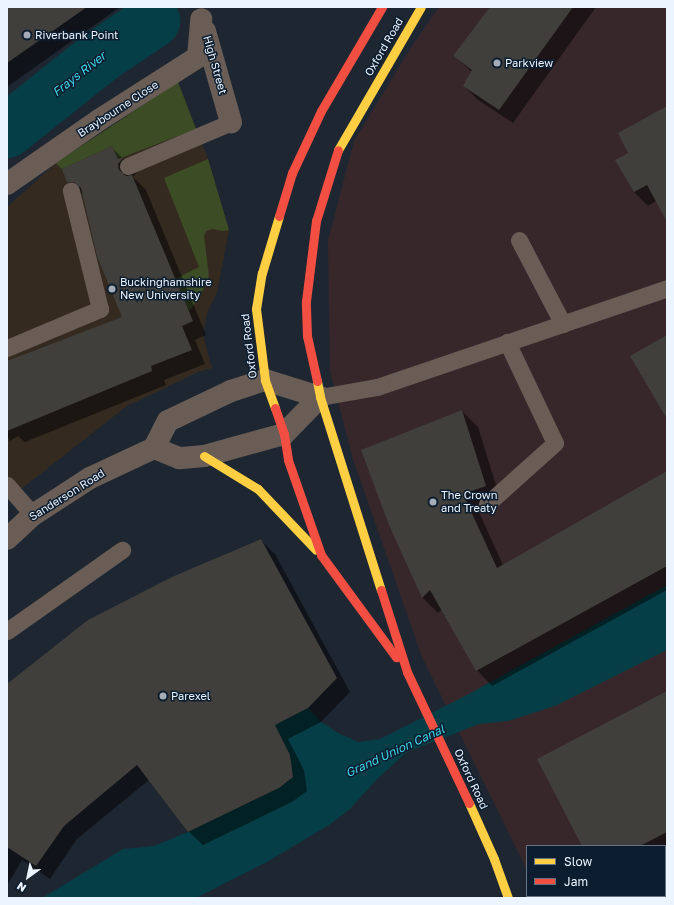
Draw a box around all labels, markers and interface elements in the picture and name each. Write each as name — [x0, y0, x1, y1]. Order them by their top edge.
street label: Oxford Road — [362, 15, 406, 79]
place label: Riverbank Point — [35, 28, 118, 42]
marker: Riverbank Point — [22, 30, 32, 40]
street label: High Street — [200, 34, 230, 96]
water label: Frays River — [49, 49, 109, 99]
place label: Parkview — [505, 56, 553, 70]
marker: Parkview — [492, 58, 502, 68]
street label: Braybourne Close — [75, 78, 161, 140]
place label: Buckinghamshire New University — [120, 276, 212, 302]
marker: Buckinghamshire New University — [107, 284, 117, 294]
street label: Oxford Road — [238, 313, 260, 379]
street label: Sanderson Road — [27, 467, 107, 523]
place label: The Crown and Treaty — [441, 489, 498, 515]
marker: The Crown and Treaty — [428, 497, 438, 507]
place label: Parexel — [171, 689, 210, 703]
marker: Parexel — [158, 691, 168, 701]
water label: Grand Union Canal — [343, 722, 447, 780]
street label: Oxford Road — [451, 747, 491, 811]
legend — [526, 845, 666, 897]
text: Slow — [564, 854, 592, 869]
north arrow — [8, 857, 48, 897]
text: Jam — [564, 874, 588, 889]
text: N — [14, 880, 28, 895]

